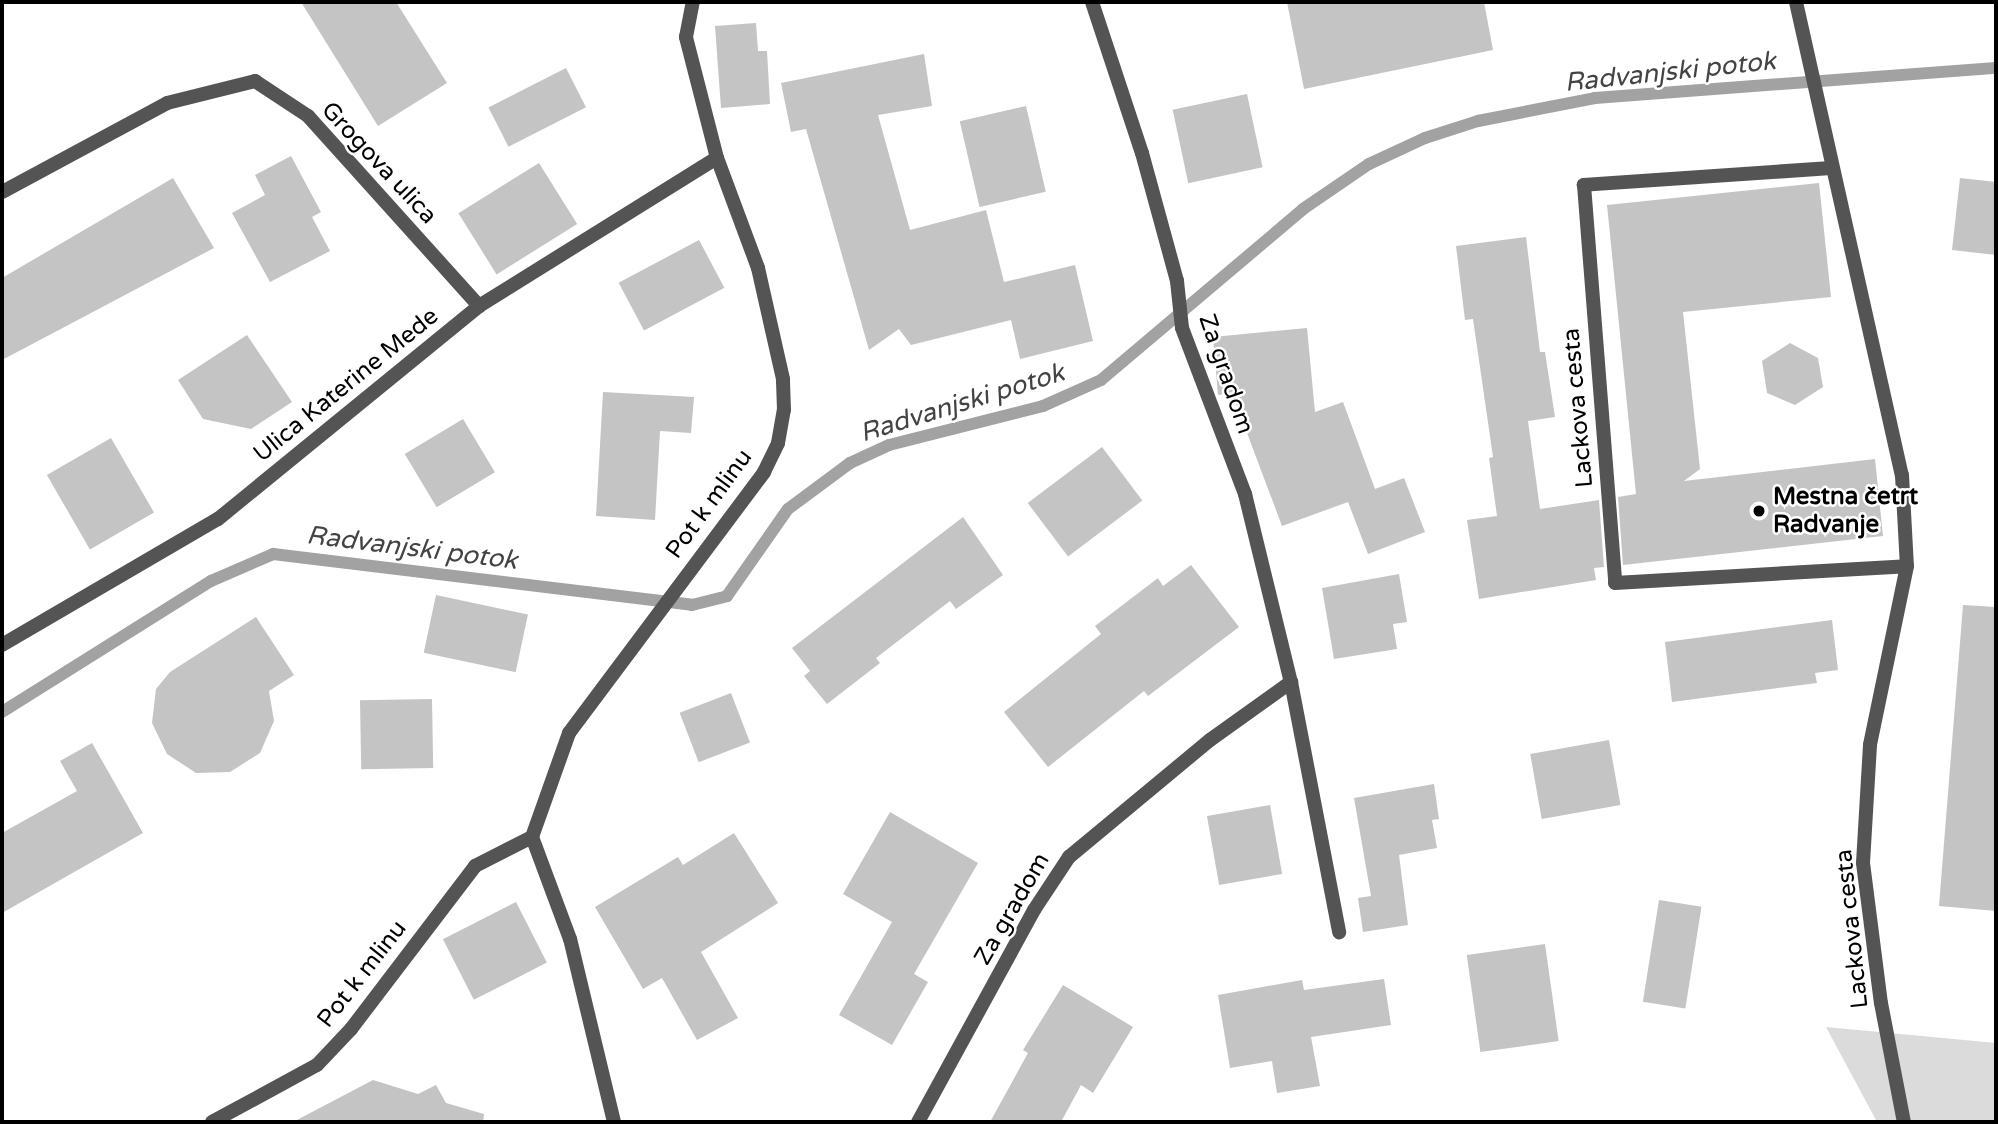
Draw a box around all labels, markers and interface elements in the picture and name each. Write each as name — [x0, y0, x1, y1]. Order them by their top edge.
water label: Radvanjski potok — [1563, 45, 1777, 99]
street label: Grogova ulica — [315, 96, 443, 230]
street label: Ulica Katerine Mede — [248, 302, 444, 468]
street label: Za gradom — [1192, 310, 1260, 438]
street label: Lackova cesta — [1557, 327, 1599, 489]
water label: Radvanjski potok — [856, 357, 1068, 449]
street label: Pot k mlinu — [660, 444, 758, 564]
place label: Mestna četrt Radvanje — [1773, 483, 1918, 539]
marker: Mestna četrt Radvanje — [1751, 503, 1767, 519]
water label: Radvanjski potok — [305, 520, 519, 576]
street label: Za gradom — [968, 848, 1056, 970]
street label: Lackova cesta — [1829, 848, 1875, 1010]
street label: Pot k mlinu — [311, 915, 413, 1033]

